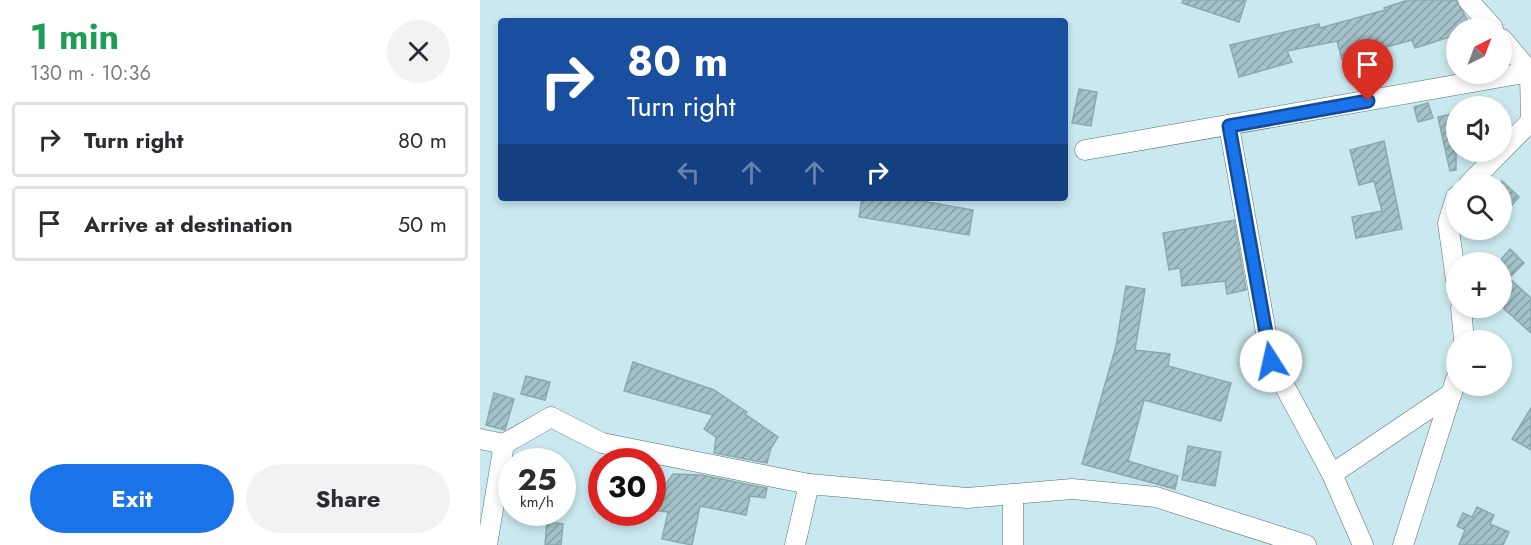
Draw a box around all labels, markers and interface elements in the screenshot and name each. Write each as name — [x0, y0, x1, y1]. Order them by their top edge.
text: 1 min — [30, 10, 119, 62]
north arrow — [1446, 18, 1512, 84]
map controls — [1446, 18, 1512, 396]
button: close — [387, 20, 450, 83]
text: 80 m — [627, 31, 728, 92]
pin — [1342, 39, 1393, 101]
icon: right — [528, 42, 606, 120]
icon: arrive — [1351, 48, 1384, 81]
text: 130 m · 10:36 — [30, 59, 151, 88]
text: Turn right — [627, 87, 735, 126]
button: sound — [1446, 96, 1512, 162]
icon: right — [33, 123, 66, 156]
text: Turn right — [84, 124, 184, 156]
text: 80 m — [398, 124, 447, 156]
icon: left — [672, 156, 705, 189]
icon: ahead — [735, 156, 768, 189]
icon: ahead — [798, 156, 831, 189]
icon: right — [861, 156, 894, 189]
button: search — [1446, 174, 1512, 240]
icon: arrive — [33, 207, 66, 240]
text: Arrive at destination — [84, 208, 293, 240]
text: 50 m — [398, 208, 447, 240]
button: + — [1446, 252, 1512, 318]
position arrow — [1239, 329, 1303, 393]
button: − — [1446, 330, 1512, 396]
speed limit sign: 30 — [588, 448, 666, 526]
text: 25 — [517, 458, 557, 501]
button: Exit — [30, 464, 234, 533]
button: Share — [246, 464, 450, 533]
text: km/h — [520, 491, 554, 513]

